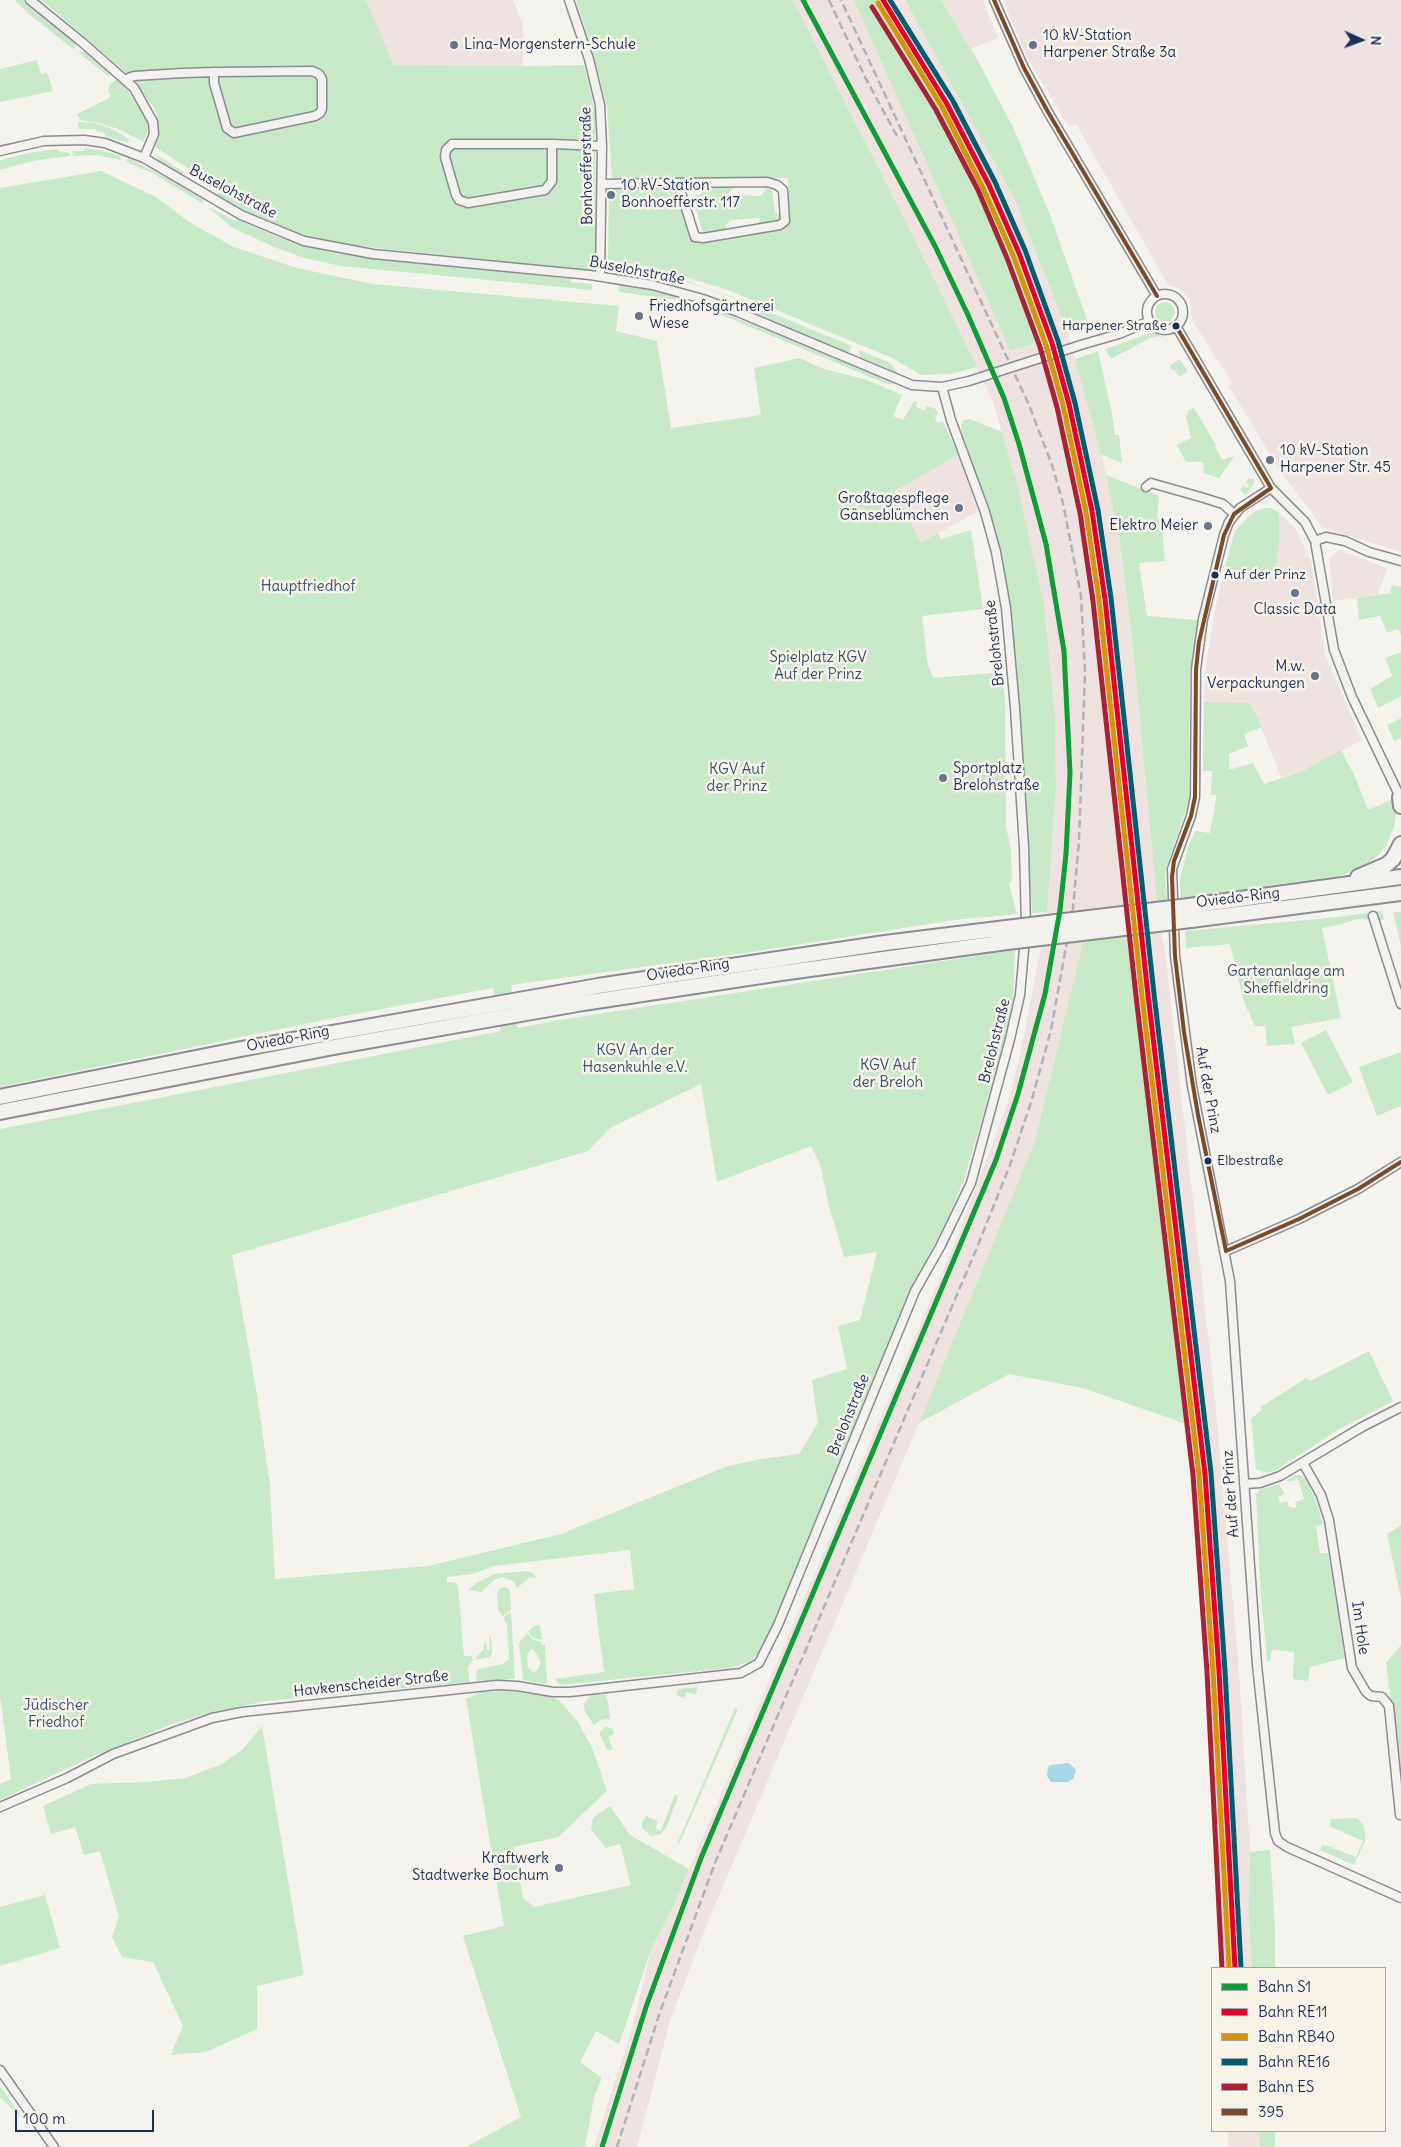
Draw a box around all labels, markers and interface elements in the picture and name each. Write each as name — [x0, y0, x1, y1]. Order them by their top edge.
north arrow — [1336, 15, 1386, 65]
place label: 10 kV-Station Harpener Straße 3a — [1043, 27, 1176, 62]
text: N — [1367, 35, 1385, 46]
place label: Lina-Morgenstern-Schule — [464, 36, 636, 54]
marker: Lina-Morgenstern-Schule — [448, 39, 460, 51]
marker: 10 kV-Station Harpener Straße 3a — [1027, 39, 1039, 51]
street label: Bonhoefferstraße — [577, 107, 597, 225]
street label: Buselohstraße — [186, 161, 280, 223]
place label: 10 kV-Station Bonhoefferstr. 117 — [621, 177, 740, 212]
marker: 10 kV-Station Bonhoefferstr. 117 — [605, 189, 617, 201]
street label: Buselohstraße — [588, 253, 686, 289]
place label: Friedhofsgärtnerei Wiese — [649, 298, 774, 333]
marker: Friedhofsgärtnerei Wiese — [633, 310, 645, 322]
place label: Harpener Straße — [1062, 318, 1167, 334]
marker: Harpener Straße — [1171, 321, 1181, 331]
place label: 10 kV-Station Harpener Str. 45 — [1280, 442, 1391, 477]
marker: 10 kV-Station Harpener Str. 45 — [1264, 454, 1276, 466]
place label: Großtagespflege Gänseblümchen — [838, 490, 949, 525]
marker: Großtagespflege Gänseblümchen — [953, 502, 965, 514]
place label: Elektro Meier — [1109, 517, 1198, 535]
marker: Elektro Meier — [1202, 520, 1214, 532]
place label: Auf der Prinz — [1224, 567, 1306, 583]
marker: Auf der Prinz — [1210, 570, 1220, 580]
park label: Hauptfriedhof — [261, 578, 355, 596]
marker: Classic Data — [1289, 587, 1301, 599]
street label: Brelohstraße — [982, 599, 1008, 687]
place label: Classic Data — [1254, 601, 1336, 619]
park label: Spielplatz KGV Auf der Prinz — [769, 649, 867, 684]
place label: M.w. Verpackungen — [1207, 658, 1305, 693]
marker: M.w. Verpackungen — [1309, 670, 1321, 682]
place label: Sportplatz Brelohstraße — [953, 760, 1040, 795]
park label: KGV Auf der Prinz — [707, 761, 767, 796]
marker: Sportplatz Brelohstraße — [937, 772, 949, 784]
street label: Oviedo-Ring — [1195, 884, 1281, 912]
street label: Oviedo-Ring — [645, 955, 731, 985]
park label: Gartenanlage am Sheffieldring — [1227, 963, 1345, 998]
street label: Brelohstraße — [976, 997, 1014, 1085]
street label: Oviedo-Ring — [245, 1022, 331, 1056]
park label: KGV An der Hasenkuhle e.V. — [582, 1042, 688, 1077]
street label: Auf der Prinz — [1192, 1045, 1224, 1135]
park label: KGV Auf der Breloh — [853, 1057, 923, 1092]
place label: Elbestraße — [1217, 1153, 1283, 1169]
marker: Elbestraße — [1203, 1156, 1213, 1166]
street label: Brelohstraße — [824, 1371, 874, 1459]
street label: Auf der Prinz — [1219, 1450, 1243, 1538]
street label: Im Hole — [1347, 1600, 1373, 1656]
street label: Havkenscheider Straße — [293, 1667, 449, 1701]
park label: Jüdischer Friedhof — [23, 1697, 89, 1732]
place label: Kraftwerk Stadtwerke Bochum — [412, 1850, 549, 1885]
marker: Kraftwerk Stadtwerke Bochum — [553, 1862, 565, 1874]
legend — [1211, 1967, 1386, 2132]
text: Bahn S1 — [1258, 1977, 1311, 1996]
text: Bahn RE11 — [1258, 2002, 1328, 2021]
text: Bahn RB40 — [1258, 2027, 1335, 2046]
text: Bahn RE16 — [1258, 2052, 1330, 2071]
text: Bahn ES — [1258, 2077, 1314, 2096]
scale bar — [18, 2100, 156, 2132]
text: 395 — [1258, 2102, 1284, 2121]
text: 100 m — [23, 2109, 65, 2128]

